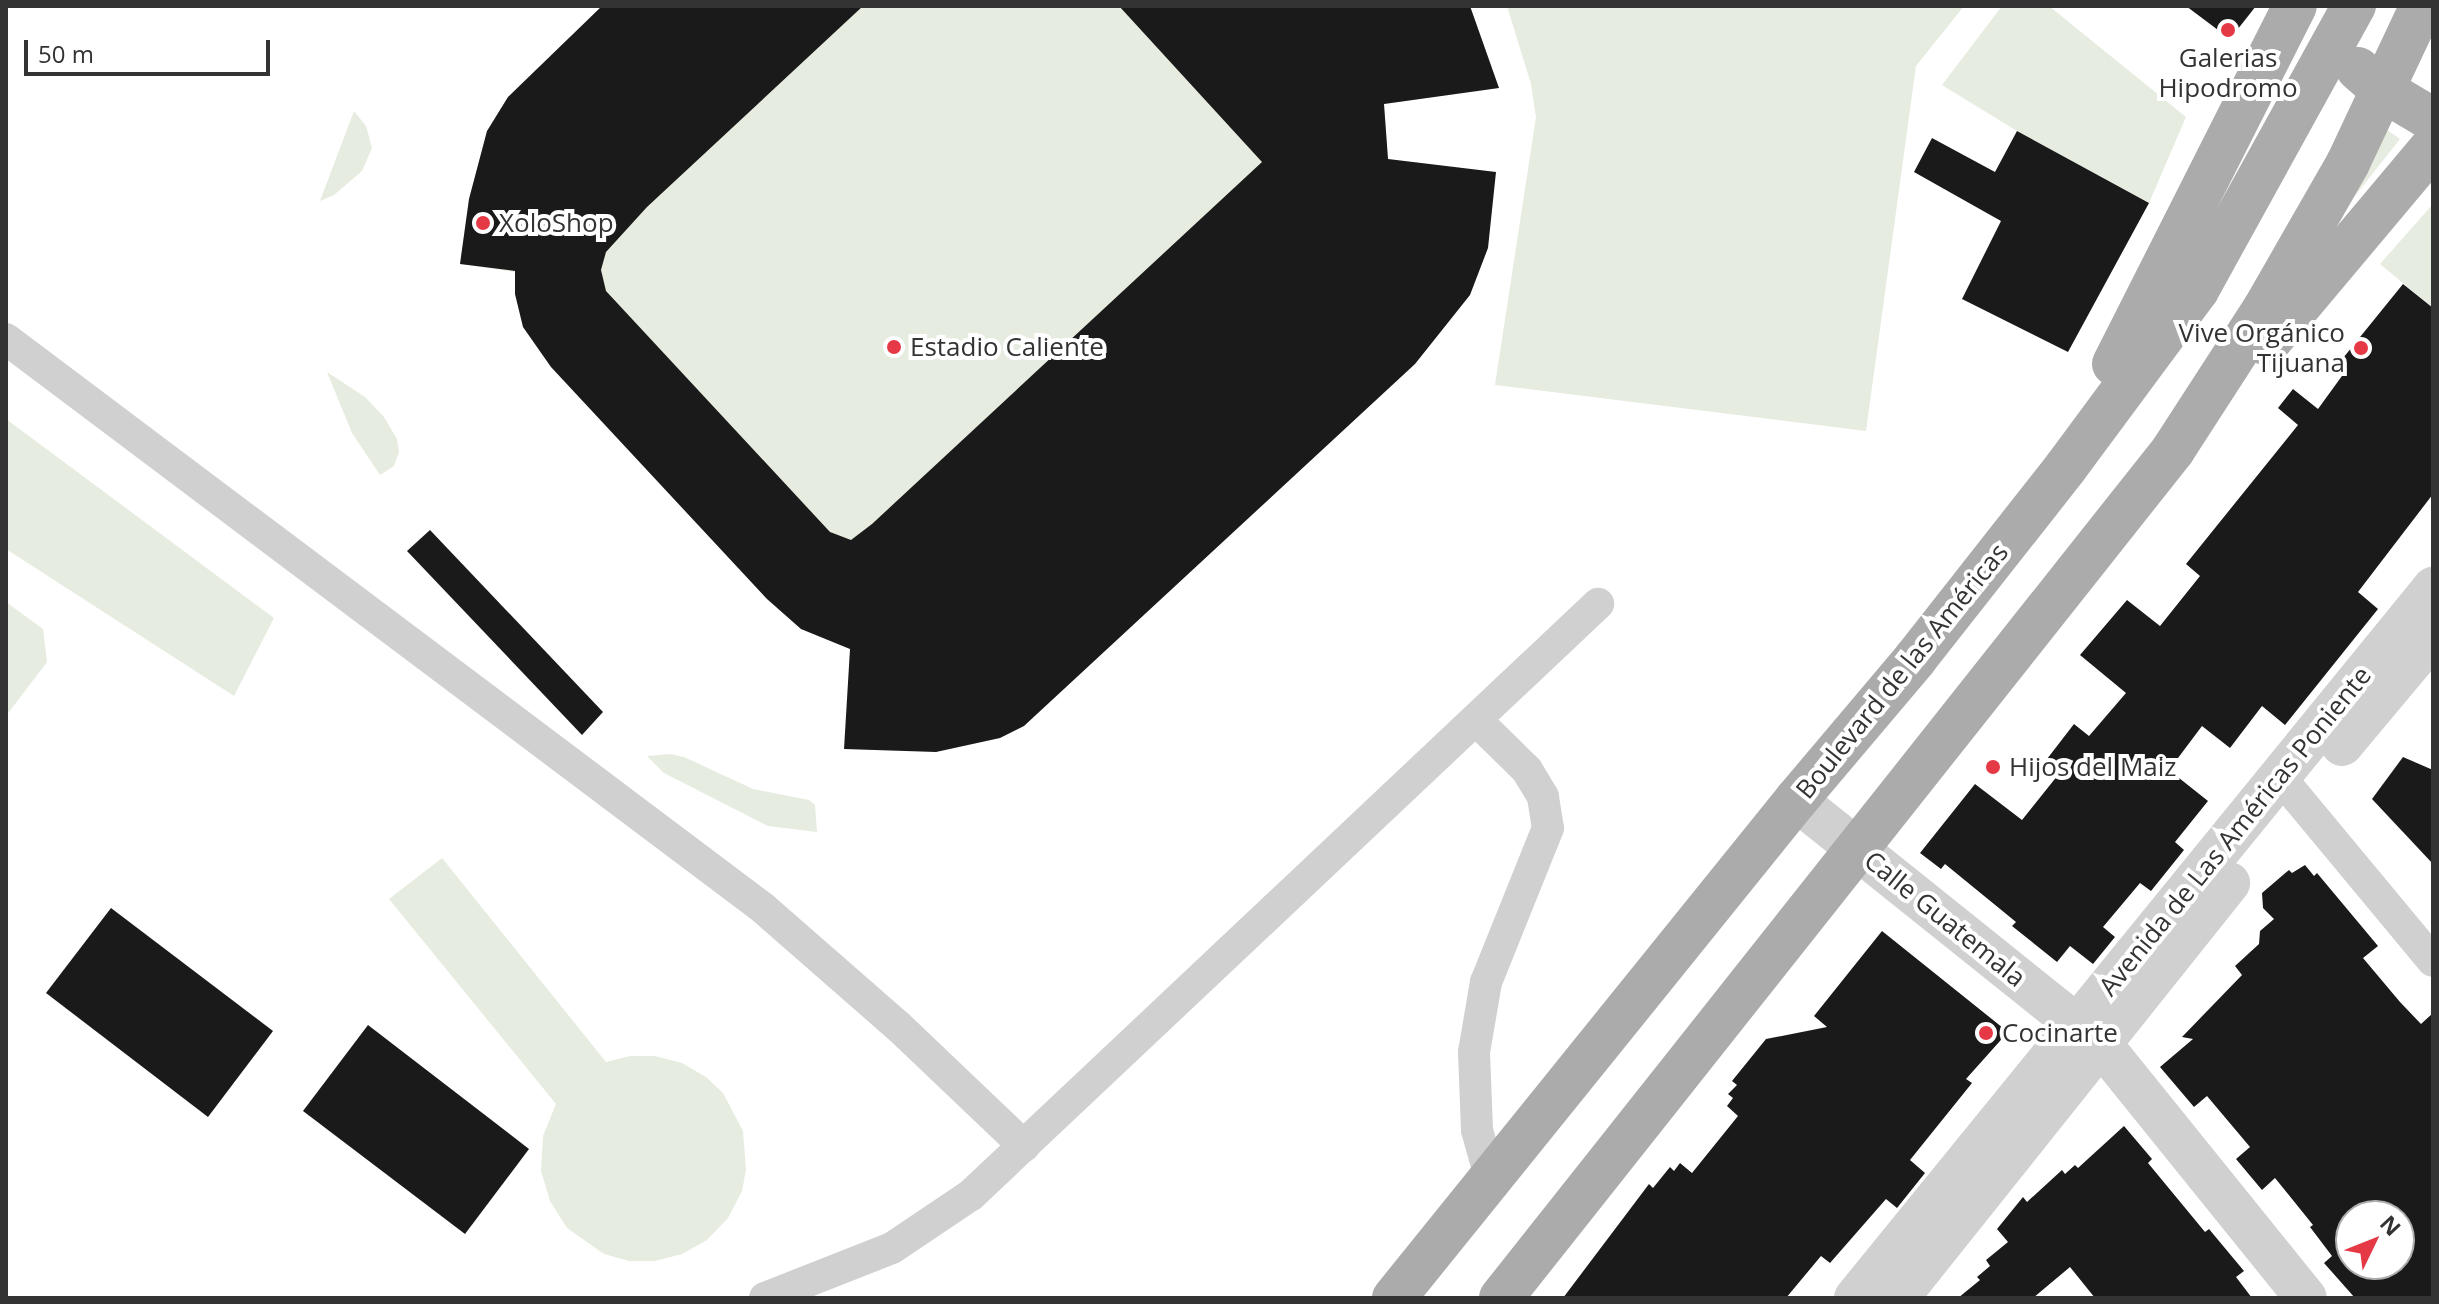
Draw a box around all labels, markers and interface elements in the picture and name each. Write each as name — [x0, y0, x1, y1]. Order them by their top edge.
marker: Galerias Hipodromo — [2219, 21, 2237, 39]
scale bar — [28, 24, 274, 74]
text: 50 m — [38, 37, 94, 70]
place label: Galerias Hipodromo — [2158, 42, 2298, 104]
place label: XoloShop — [499, 207, 614, 239]
marker: XoloShop — [474, 214, 492, 232]
place label: Vive Orgánico Tijuana — [2179, 317, 2345, 378]
place label: Estadio Caliente — [910, 331, 1104, 363]
marker: Estadio Caliente — [885, 338, 903, 356]
marker: Vive Orgánico Tijuana — [2352, 339, 2370, 357]
street label: Boulevard de las Américas — [1789, 537, 2015, 805]
street label: Avenida de Las Américas Poniente — [2092, 660, 2378, 1002]
place label: Hijos del Maiz — [2009, 751, 2176, 783]
marker: Hijos del Maiz — [1984, 758, 2002, 776]
street label: Calle Guatemala — [1858, 845, 2032, 993]
place label: Cocinarte — [2002, 1017, 2118, 1049]
marker: Cocinarte — [1977, 1024, 1995, 1042]
north arrow — [2335, 1200, 2415, 1280]
text: N — [2374, 1208, 2408, 1242]

